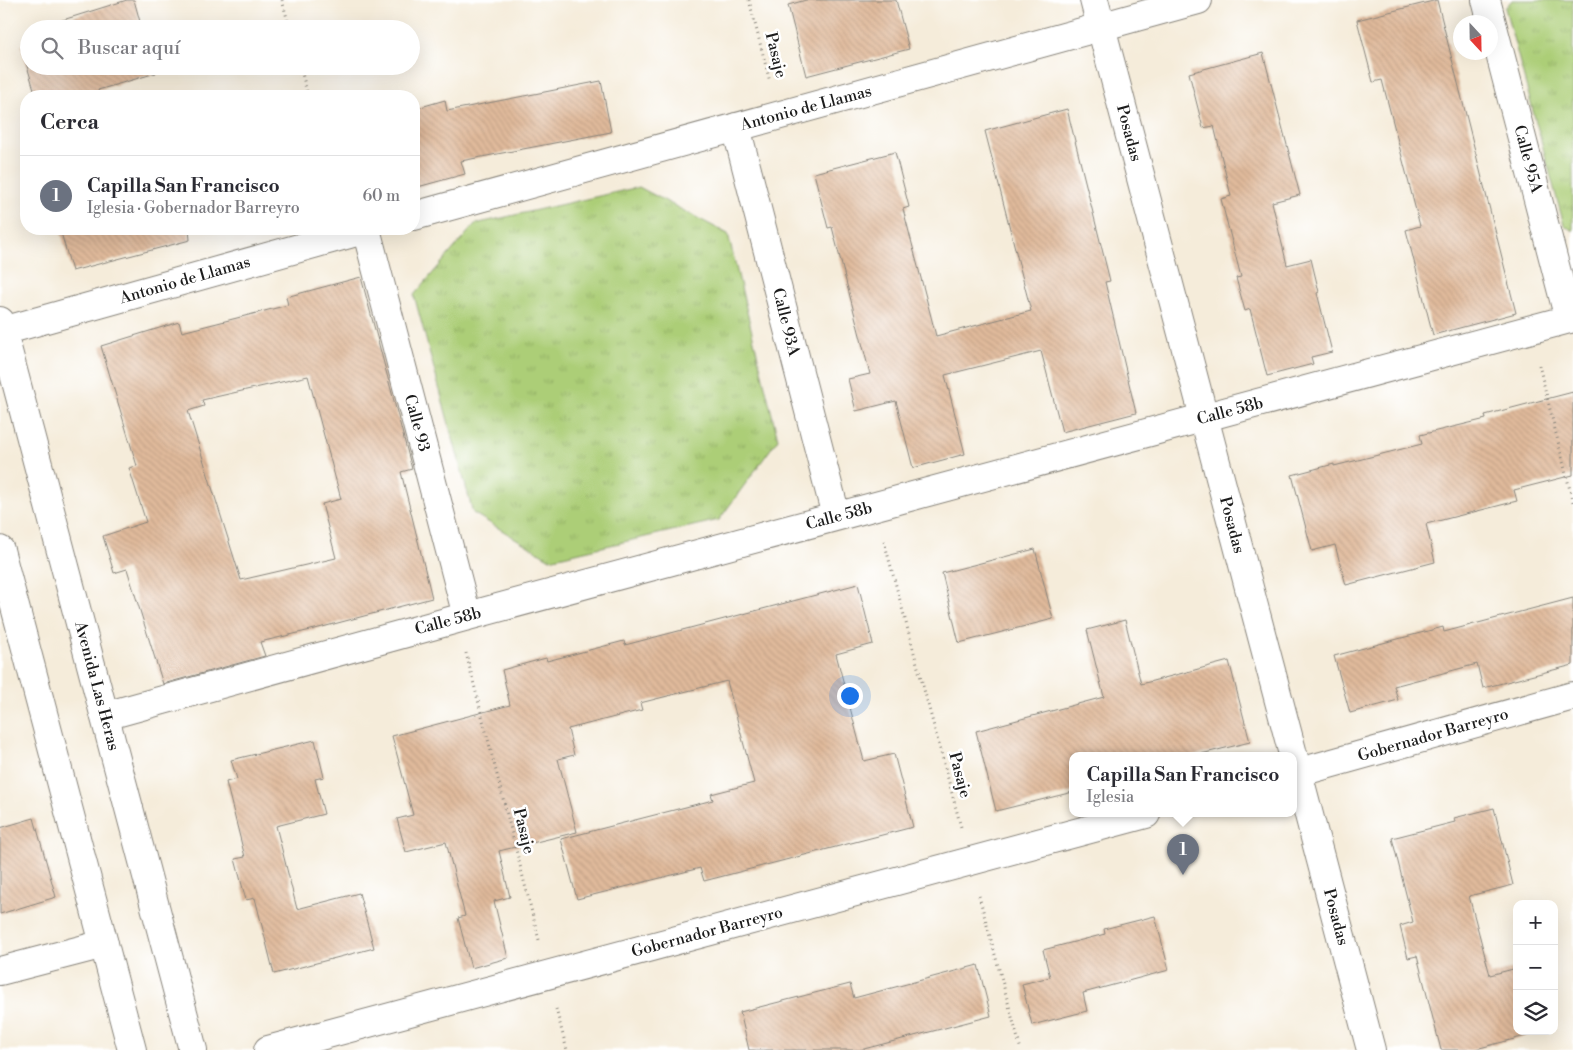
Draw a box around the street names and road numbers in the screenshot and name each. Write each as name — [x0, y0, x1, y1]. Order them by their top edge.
street label: Pasaje — [761, 30, 791, 80]
street label: Antonio de Llamas — [737, 81, 874, 135]
street label: Posadas — [1112, 102, 1146, 164]
street label: Calle 95A — [1509, 123, 1547, 196]
street label: Antonio de Llamas — [116, 252, 253, 309]
street label: Calle 93A — [768, 286, 804, 359]
street label: Calle 93 — [400, 392, 434, 454]
street label: Calle 58b — [1195, 393, 1265, 429]
street label: Posadas — [1215, 494, 1249, 556]
street label: Calle 58b — [804, 498, 874, 534]
street label: Calle 58b — [413, 603, 483, 639]
street label: Avenida Las Heras — [70, 618, 124, 753]
street label: Gobernador Barreyro — [1355, 704, 1511, 766]
street label: Pasaje — [944, 750, 976, 800]
street label: Pasaje — [509, 806, 539, 856]
street label: Posadas — [1319, 886, 1353, 948]
street label: Gobernador Barreyro — [629, 902, 785, 962]

